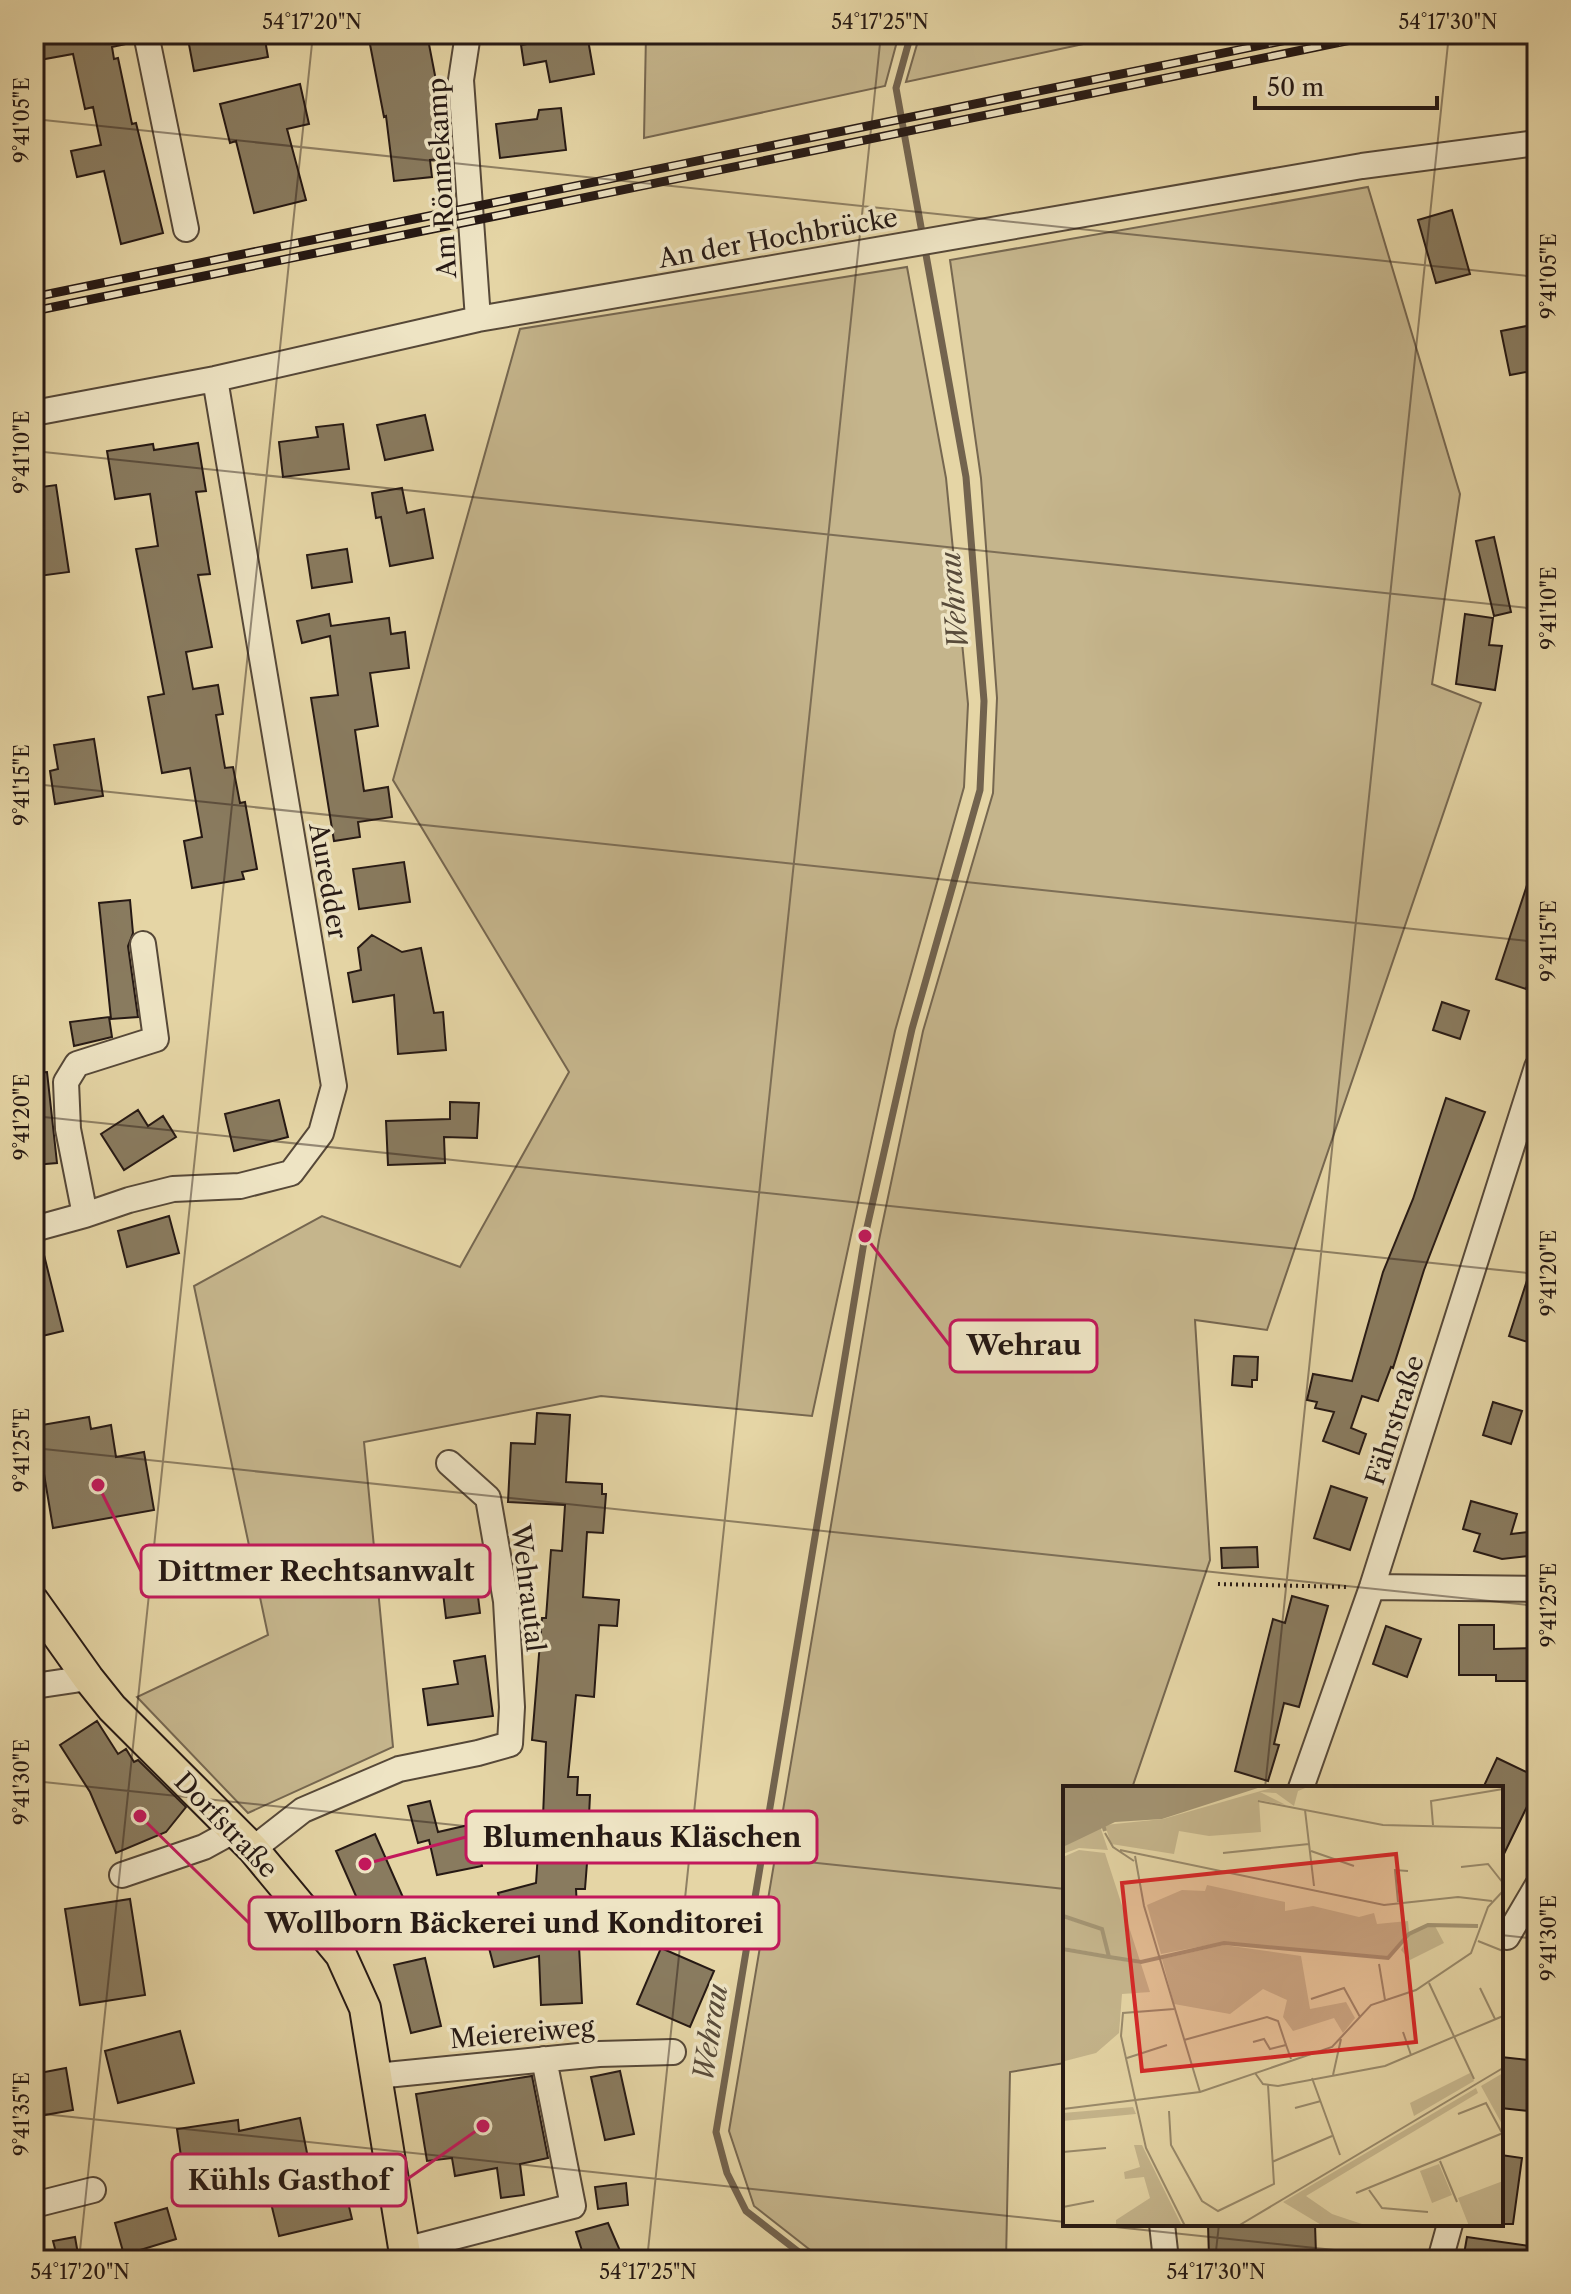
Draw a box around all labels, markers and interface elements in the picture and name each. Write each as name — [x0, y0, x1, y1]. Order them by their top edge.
text: 54°17'20"N — [262, 10, 362, 34]
text: 54°17'25"N — [831, 10, 929, 34]
text: 54°17'30"N — [1398, 10, 1498, 34]
scale bar — [1255, 60, 1437, 110]
text: 50 m — [1267, 73, 1324, 102]
text: 9°41'05"E — [10, 77, 34, 163]
street label: Am Rönnekamp — [421, 77, 463, 280]
street label: An der Hochbrücke — [655, 201, 900, 275]
text: 9°41'05"E — [1537, 233, 1561, 319]
text: 9°41'10"E — [10, 410, 34, 494]
water label: Wehrau — [933, 550, 975, 651]
text: 9°41'10"E — [1537, 566, 1561, 650]
text: 9°41'15"E — [10, 744, 34, 826]
street label: Auredder — [302, 820, 354, 942]
text: 9°41'15"E — [1537, 900, 1561, 982]
text: 9°41'20"E — [10, 1074, 34, 1160]
text: 9°41'20"E — [1537, 1230, 1561, 1316]
callout: Wehrau — [950, 1320, 1097, 1372]
text: Wehrau — [965, 1328, 1082, 1362]
street label: Fährstraße — [1359, 1351, 1431, 1489]
text: 9°41'25"E — [10, 1408, 34, 1492]
street label: Wehrautal — [504, 1521, 552, 1654]
callout: Dittmer Rechtsanwalt — [141, 1545, 490, 1597]
text: Dittmer Rechtsanwalt — [158, 1554, 475, 1588]
text: 9°41'25"E — [1537, 1563, 1561, 1647]
text: 9°41'30"E — [10, 1739, 34, 1825]
street label: Dorfstraße — [168, 1765, 284, 1885]
inset map — [1063, 1786, 1503, 2226]
callout: Blumenhaus Kläschen — [466, 1811, 817, 1863]
text: Blumenhaus Kläschen — [483, 1820, 801, 1854]
text: 9°41'30"E — [1537, 1895, 1561, 1981]
callout: Wollborn Bäckerei und Konditorei — [249, 1897, 779, 1949]
text: Wollborn Bäckerei und Konditorei — [264, 1906, 763, 1940]
water label: Wehrau — [686, 1981, 735, 2084]
street label: Meiereiweg — [449, 2011, 596, 2055]
text: 9°41'35"E — [10, 2072, 34, 2156]
callout: Kühls Gasthof — [172, 2154, 406, 2206]
text: Kühls Gasthof — [188, 2163, 394, 2197]
text: 54°17'20"N — [30, 2260, 130, 2284]
text: 54°17'25"N — [599, 2260, 697, 2284]
text: 54°17'30"N — [1166, 2260, 1266, 2284]

